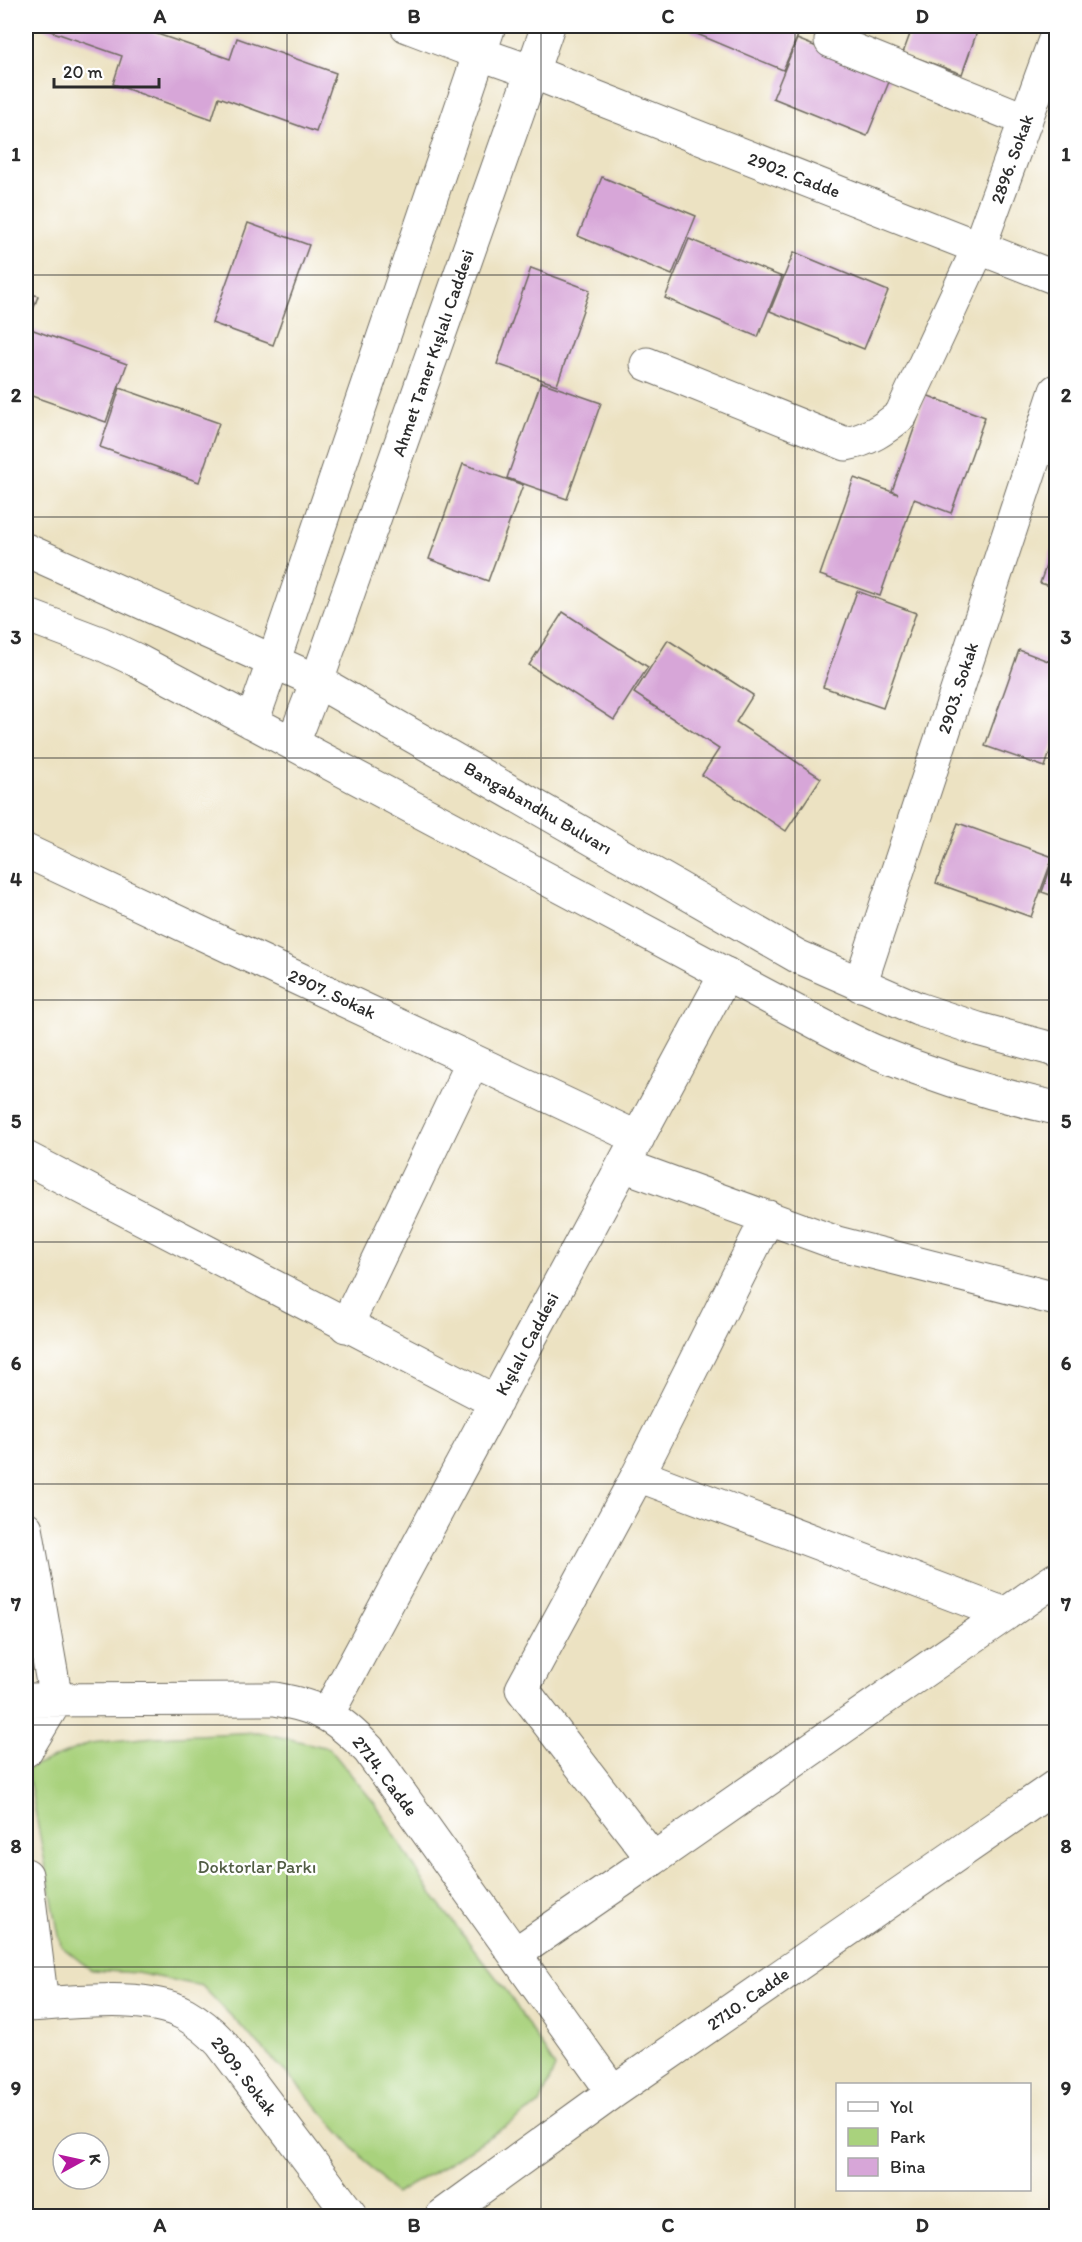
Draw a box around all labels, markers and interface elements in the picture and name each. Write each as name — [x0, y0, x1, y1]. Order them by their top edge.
text: A — [153, 4, 167, 28]
text: B — [408, 4, 421, 28]
text: C — [662, 4, 675, 28]
text: D — [915, 4, 929, 28]
scale bar — [54, 51, 159, 89]
text: 20 m — [63, 61, 103, 83]
street label: 2896. Sokak — [986, 111, 1038, 207]
text: 1 — [11, 142, 21, 166]
text: 1 — [1061, 142, 1071, 166]
street label: 2902. Cadde — [745, 147, 843, 203]
street label: Ahmet Taner Kışlalı Caddesi — [387, 247, 479, 459]
text: 2 — [11, 383, 22, 407]
text: 2 — [1061, 383, 1072, 407]
text: 3 — [11, 625, 22, 649]
text: 3 — [1061, 625, 1072, 649]
street label: 2903. Sokak — [933, 639, 983, 737]
street label: Bangabandhu Bulvarı — [460, 757, 616, 859]
text: 4 — [10, 867, 22, 891]
text: 4 — [1060, 867, 1072, 891]
street label: 2907. Sokak — [285, 964, 379, 1024]
text: 5 — [11, 1109, 22, 1133]
text: 5 — [1061, 1109, 1072, 1133]
street label: Kışlalı Caddesi — [491, 1289, 563, 1399]
text: 6 — [11, 1351, 22, 1375]
text: 6 — [1061, 1351, 1072, 1375]
text: 7 — [10, 1592, 21, 1616]
text: 7 — [1060, 1592, 1071, 1616]
street label: 2714. Cadde — [348, 1731, 422, 1821]
text: 8 — [11, 1834, 22, 1858]
text: 8 — [1061, 1834, 1072, 1858]
park label: Doktorlar Parkı — [198, 1856, 316, 1878]
street label: 2710. Cadde — [703, 1963, 793, 2035]
street label: 2909. Sokak — [206, 2032, 282, 2120]
text: 9 — [11, 2076, 21, 2100]
text: 9 — [1061, 2076, 1071, 2100]
legend — [836, 2083, 1031, 2191]
text: Yol — [890, 2096, 913, 2118]
text: Park — [890, 2126, 925, 2148]
north arrow — [51, 2131, 111, 2191]
text: K — [85, 2153, 106, 2166]
text: Bina — [890, 2156, 925, 2178]
text: A — [153, 2213, 167, 2237]
text: B — [408, 2213, 421, 2237]
text: C — [662, 2213, 675, 2237]
text: D — [915, 2213, 929, 2237]

